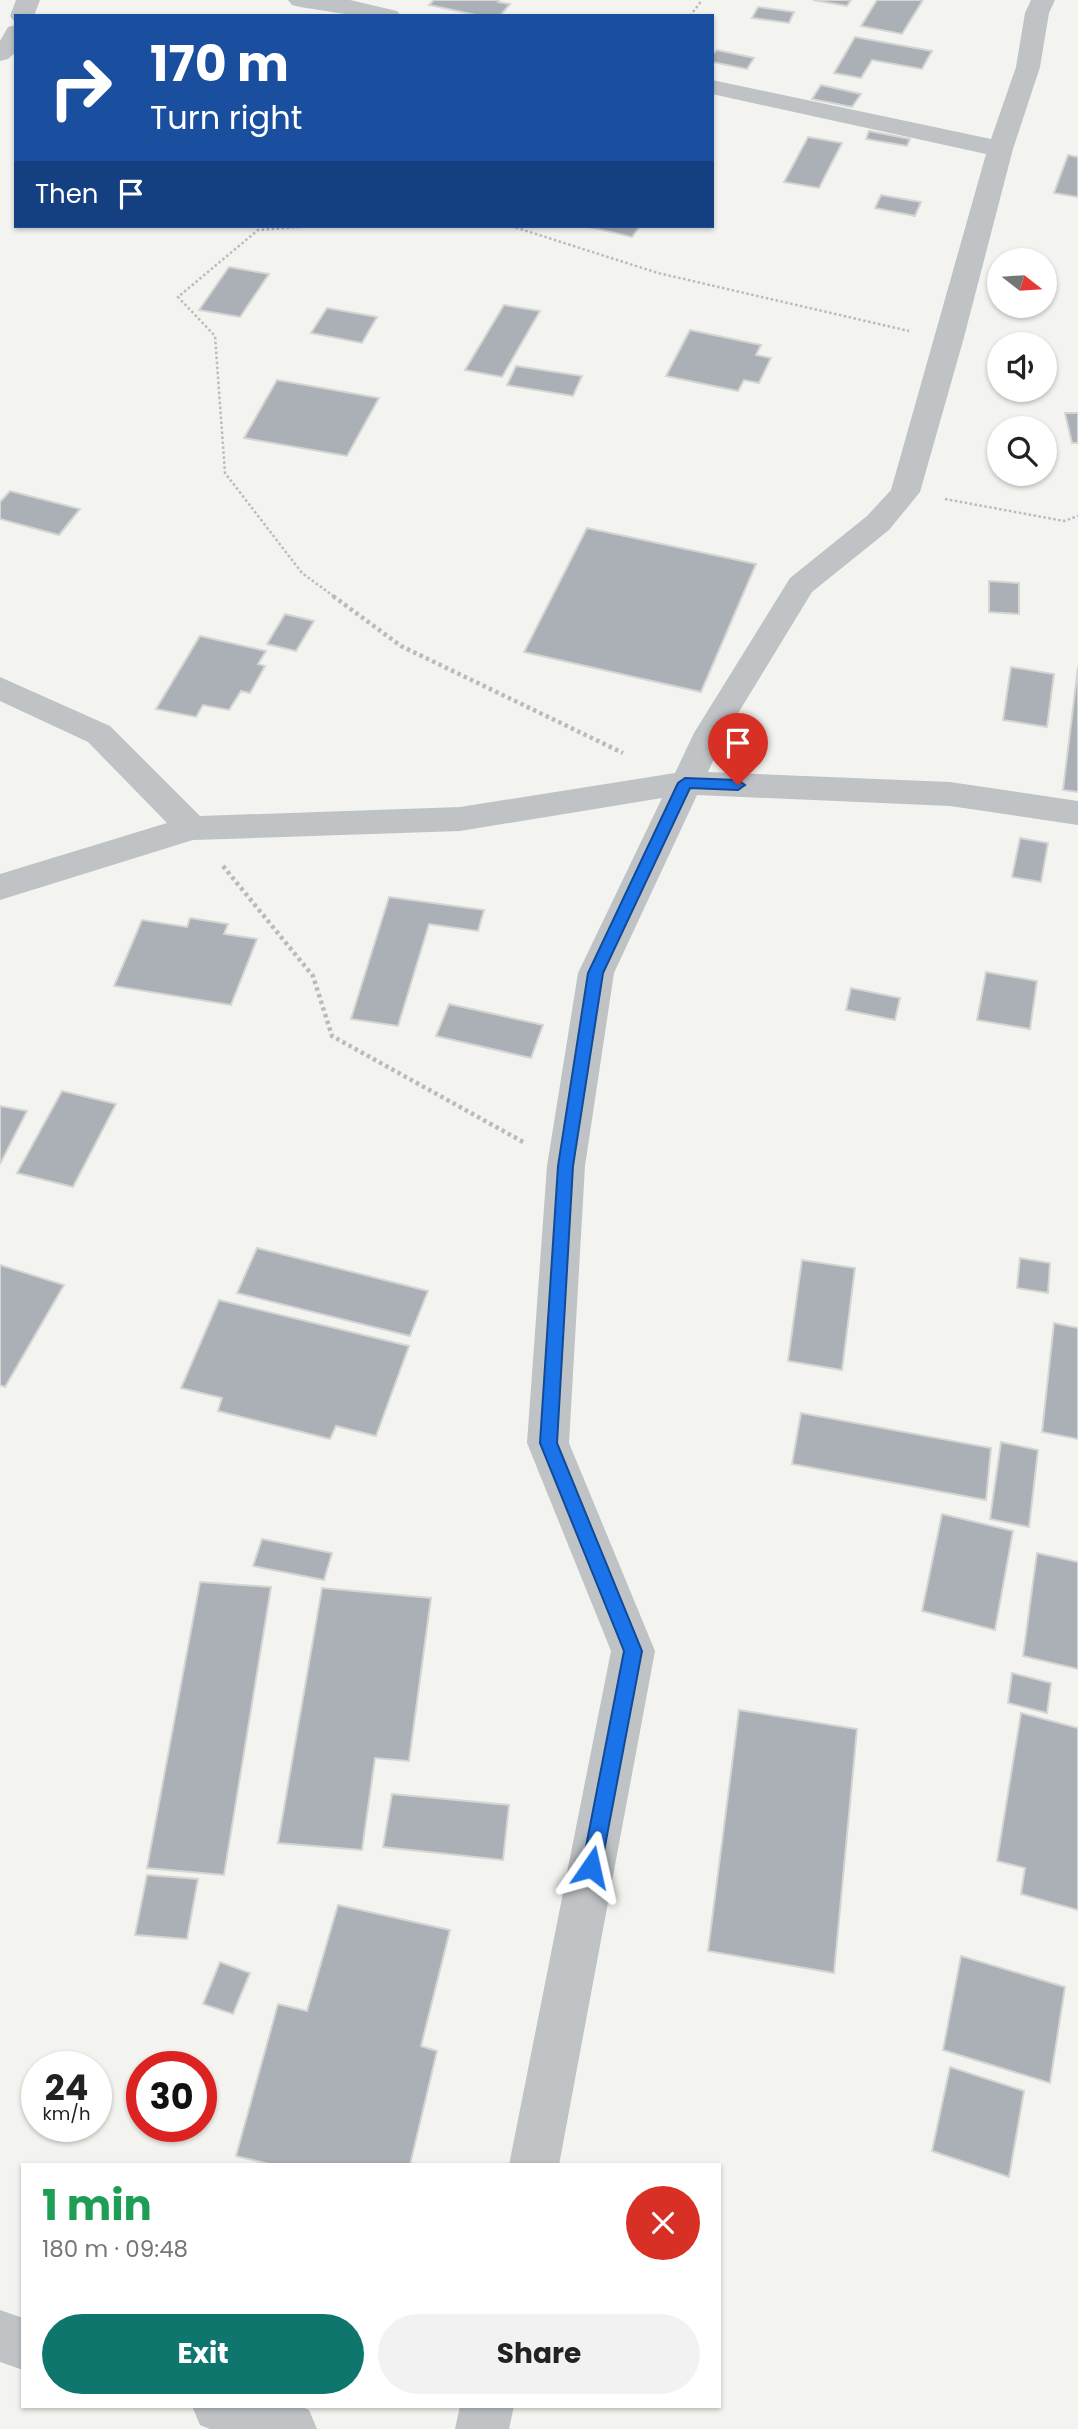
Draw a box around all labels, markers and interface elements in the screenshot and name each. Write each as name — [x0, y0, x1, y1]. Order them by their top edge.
text: 170 m — [150, 30, 289, 98]
icon: right — [35, 42, 126, 133]
text: Turn right — [150, 95, 302, 140]
icon: arrive — [112, 175, 150, 213]
text: Then — [35, 176, 98, 212]
north arrow — [987, 248, 1057, 318]
map controls — [987, 248, 1057, 486]
button: sound — [987, 332, 1057, 402]
button: search — [987, 416, 1057, 486]
pin — [708, 713, 768, 785]
icon: arrive — [719, 724, 757, 762]
position arrow — [554, 1830, 628, 1904]
speed limit sign: 30 — [126, 2051, 217, 2142]
text: 24 — [45, 2063, 88, 2112]
text: km/h — [43, 2101, 90, 2126]
text: 1 min — [42, 2176, 152, 2235]
button: close — [626, 2186, 700, 2260]
text: 180 m · 09:48 — [42, 2233, 188, 2265]
button: Exit — [42, 2314, 364, 2394]
button: Share — [378, 2314, 700, 2394]

